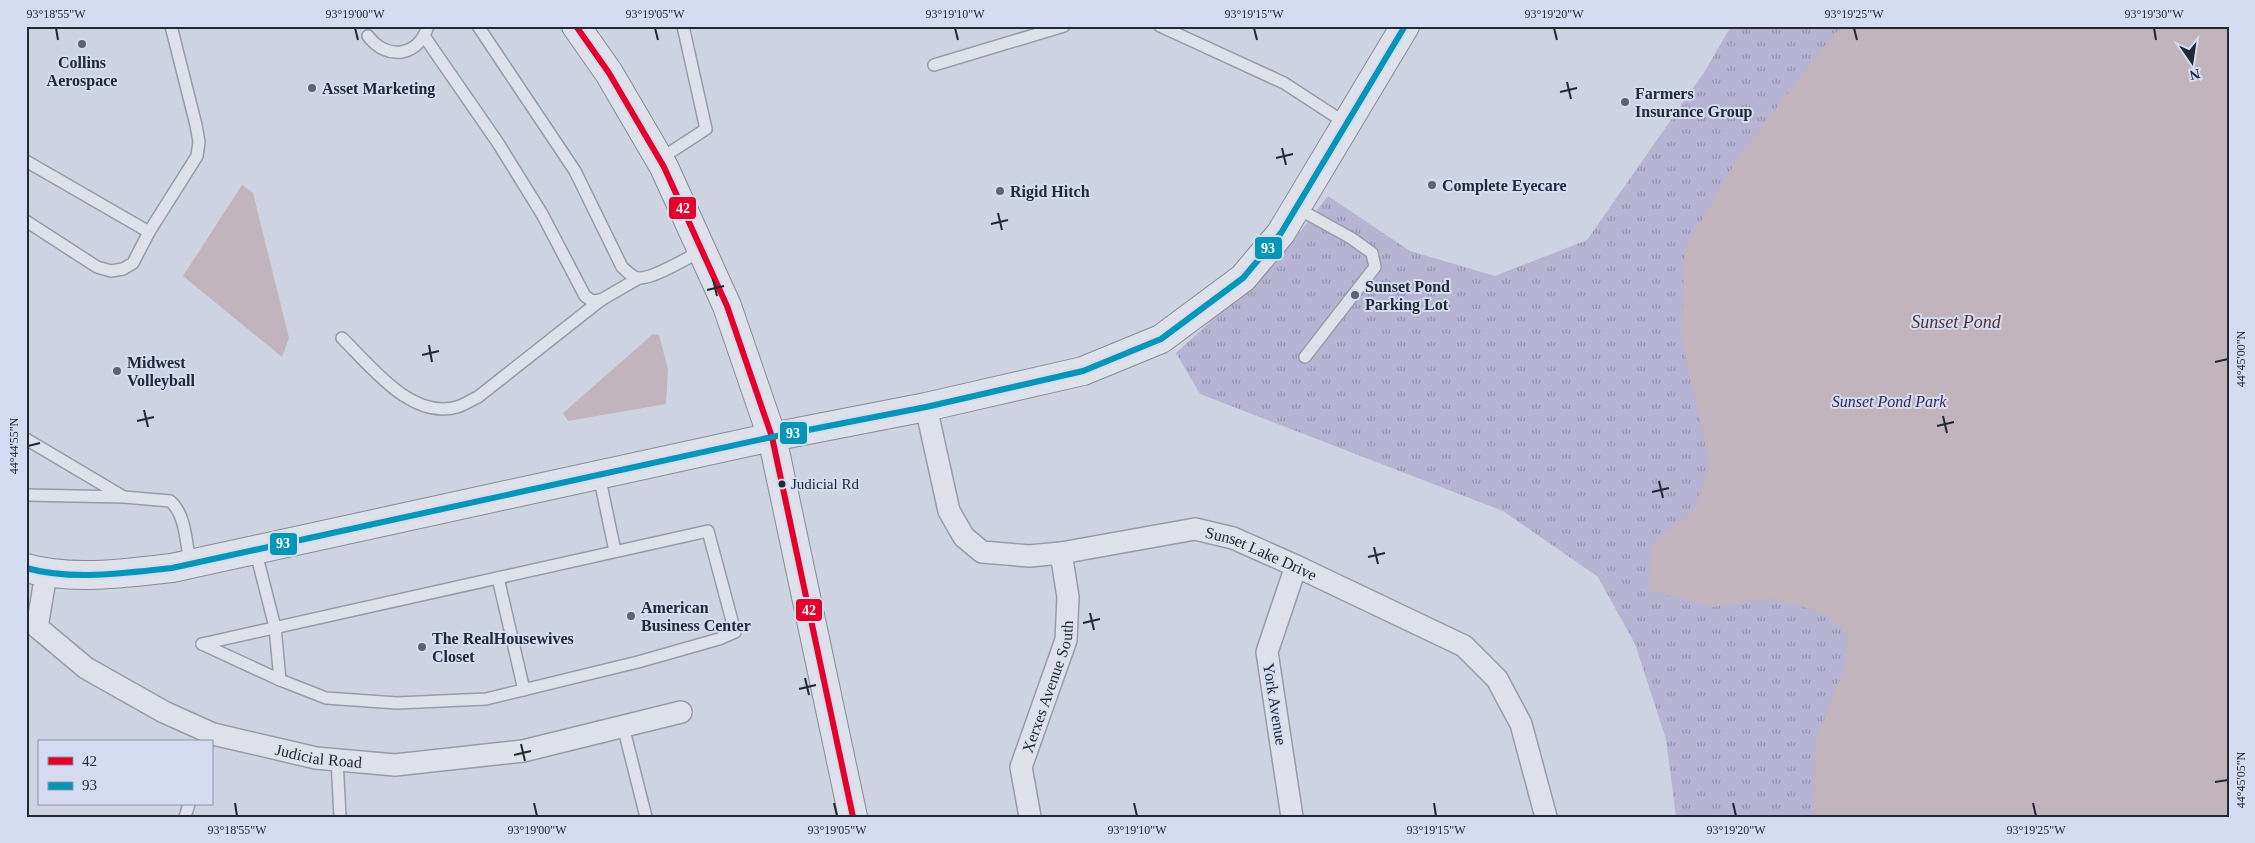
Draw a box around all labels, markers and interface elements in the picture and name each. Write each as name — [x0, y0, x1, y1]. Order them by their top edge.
text: 93°18'55"W — [26, 7, 86, 21]
text: 93°19'00"W — [325, 7, 385, 21]
text: 93°19'05"W — [625, 7, 685, 21]
text: 93°19'10"W — [925, 7, 985, 21]
text: 93°19'15"W — [1224, 7, 1284, 21]
text: 93°19'20"W — [1524, 7, 1584, 21]
text: 93°19'25"W — [1824, 7, 1884, 21]
text: 93°19'30"W — [2124, 7, 2184, 21]
marker: Collins Aerospace — [76, 38, 88, 50]
north arrow — [2168, 38, 2218, 88]
place label: Collins Aerospace — [47, 54, 117, 90]
text: N — [2188, 66, 2201, 83]
place label: Asset Marketing — [322, 80, 435, 98]
marker: Asset Marketing — [306, 82, 318, 94]
place label: Farmers Insurance Group — [1635, 85, 1753, 121]
marker: Farmers Insurance Group — [1619, 96, 1631, 108]
place label: Complete Eyecare — [1442, 177, 1567, 195]
marker: Complete Eyecare — [1426, 179, 1438, 191]
place label: Rigid Hitch — [1010, 183, 1090, 201]
marker: Rigid Hitch — [994, 185, 1006, 197]
line badge: 42 — [668, 196, 697, 220]
text: 42 — [676, 201, 690, 216]
line badge: 93 — [1254, 236, 1283, 260]
text: 93 — [1261, 241, 1275, 256]
place label: Sunset Pond Parking Lot — [1365, 278, 1450, 314]
marker: Sunset Pond Parking Lot — [1349, 289, 1361, 301]
water label: Sunset Pond — [1911, 312, 2002, 332]
text: 44°45'00"N — [2234, 330, 2248, 387]
place label: Midwest Volleyball — [127, 354, 195, 390]
marker: Midwest Volleyball — [111, 365, 123, 377]
park label: Sunset Pond Park — [1832, 393, 1947, 410]
text: 44°44'55"N — [7, 417, 21, 474]
line badge: 93 — [779, 421, 808, 445]
text: 93 — [786, 426, 800, 441]
place label: Judicial Rd — [791, 476, 859, 492]
marker: Judicial Rd — [777, 479, 787, 489]
street label: Sunset Lake Drive — [1204, 523, 1320, 583]
line badge: 93 — [269, 532, 298, 556]
text: 93 — [276, 536, 290, 551]
line badge: 42 — [795, 598, 823, 622]
place label: American Business Center — [641, 599, 751, 634]
text: 42 — [802, 603, 816, 618]
marker: American Business Center — [625, 610, 637, 622]
street label: Xerxes Avenue South — [1018, 620, 1075, 755]
place label: The RealHousewives Closet — [432, 630, 574, 665]
marker: The RealHousewives Closet — [416, 641, 428, 653]
street label: York Avenue — [1260, 662, 1290, 746]
legend — [38, 740, 212, 806]
street label: Judicial Road — [274, 740, 363, 771]
text: 44°45'05"N — [2234, 751, 2248, 808]
text: 42 — [82, 753, 97, 769]
text: 93 — [82, 777, 97, 793]
text: 93°18'55"W — [207, 823, 267, 837]
text: 93°19'00"W — [507, 823, 567, 837]
text: 93°19'05"W — [807, 823, 867, 837]
text: 93°19'10"W — [1107, 823, 1167, 837]
text: 93°19'15"W — [1406, 823, 1466, 837]
text: 93°19'20"W — [1706, 823, 1766, 837]
text: 93°19'25"W — [2006, 823, 2066, 837]

